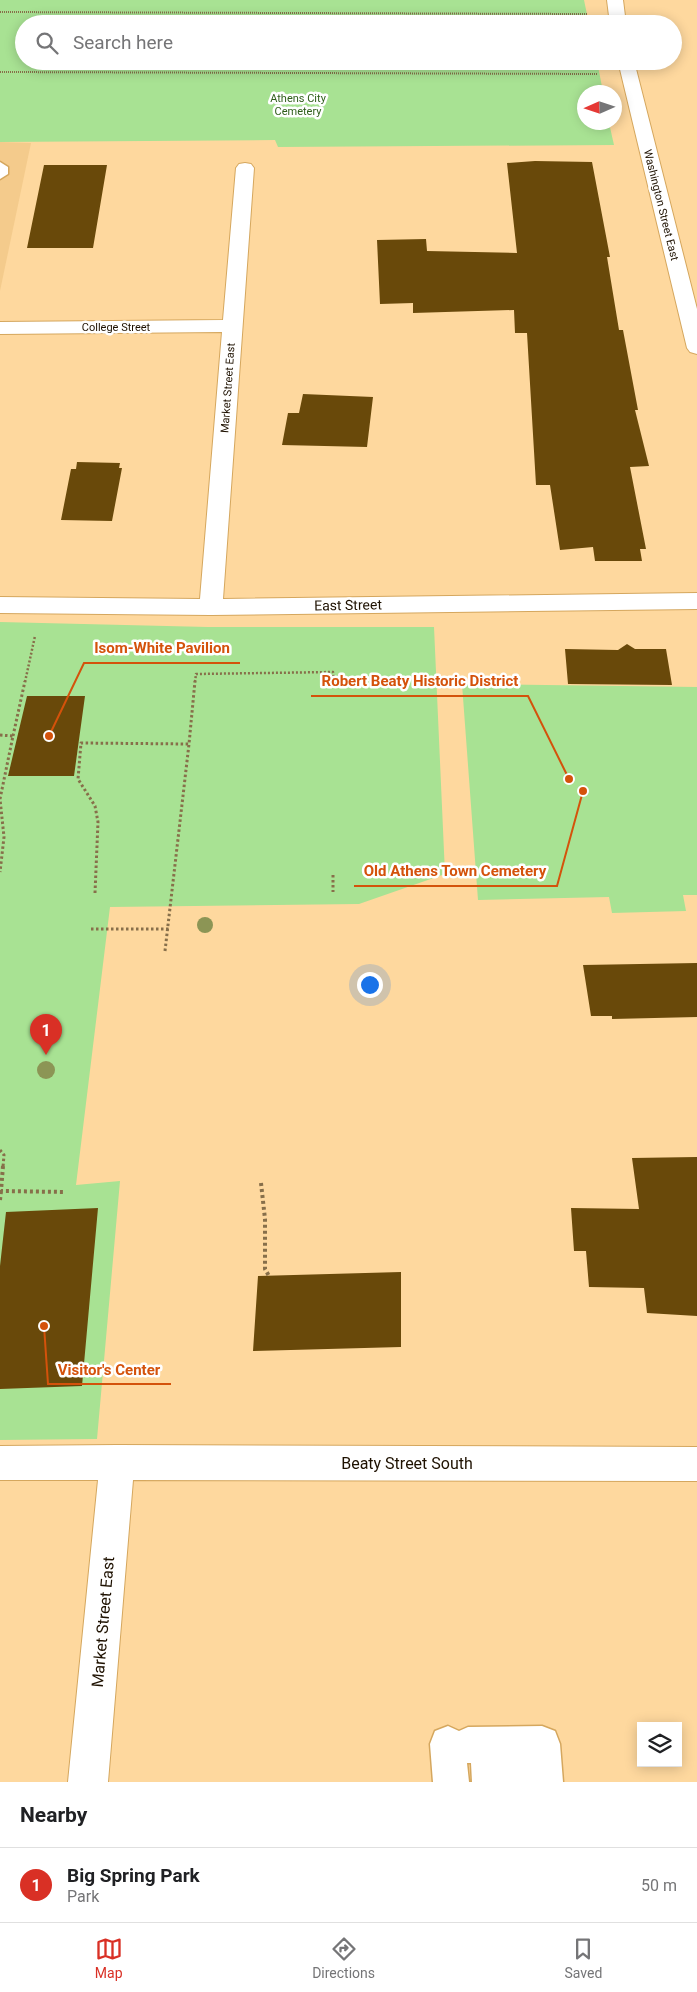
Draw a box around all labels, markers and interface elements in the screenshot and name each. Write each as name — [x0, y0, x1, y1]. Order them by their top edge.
search box — [15, 15, 682, 70]
icon: search — [33, 29, 61, 57]
text: Search here — [73, 31, 173, 54]
north arrow — [577, 85, 622, 130]
park label: Athens City Cemetery — [270, 92, 327, 118]
street label: Washington Street East — [641, 148, 681, 262]
street label: College Street — [82, 321, 151, 334]
street label: Market Street East — [218, 342, 238, 433]
street label: East Street — [314, 596, 382, 614]
callout: Isom-White Pavilion — [84, 633, 240, 663]
text: Isom-White Pavilion — [94, 639, 230, 657]
callout: Robert Beaty Historic District — [311, 666, 528, 696]
text: Robert Beaty Historic District — [322, 672, 518, 690]
callout: Old Athens Town Cemetery — [354, 856, 557, 886]
text: Old Athens Town Cemetery — [364, 862, 547, 880]
your location — [357, 972, 383, 998]
pin: 1 — [30, 1014, 62, 1055]
callout: Visitor's Center — [48, 1354, 171, 1384]
text: Visitor's Center — [58, 1361, 161, 1379]
street label: Beaty Street South — [341, 1454, 473, 1473]
street label: Market Street East — [88, 1556, 118, 1688]
map controls — [637, 1722, 682, 1767]
button: layers — [637, 1722, 682, 1767]
text: Nearby — [20, 1803, 87, 1827]
text: Big Spring Park — [67, 1864, 200, 1887]
text: 1 — [31, 1876, 41, 1895]
text: 50 m — [641, 1876, 677, 1895]
text: Park — [67, 1887, 99, 1906]
tab: Map — [95, 1935, 123, 1981]
tab: Directions — [312, 1935, 375, 1981]
tab: Saved — [564, 1935, 602, 1981]

